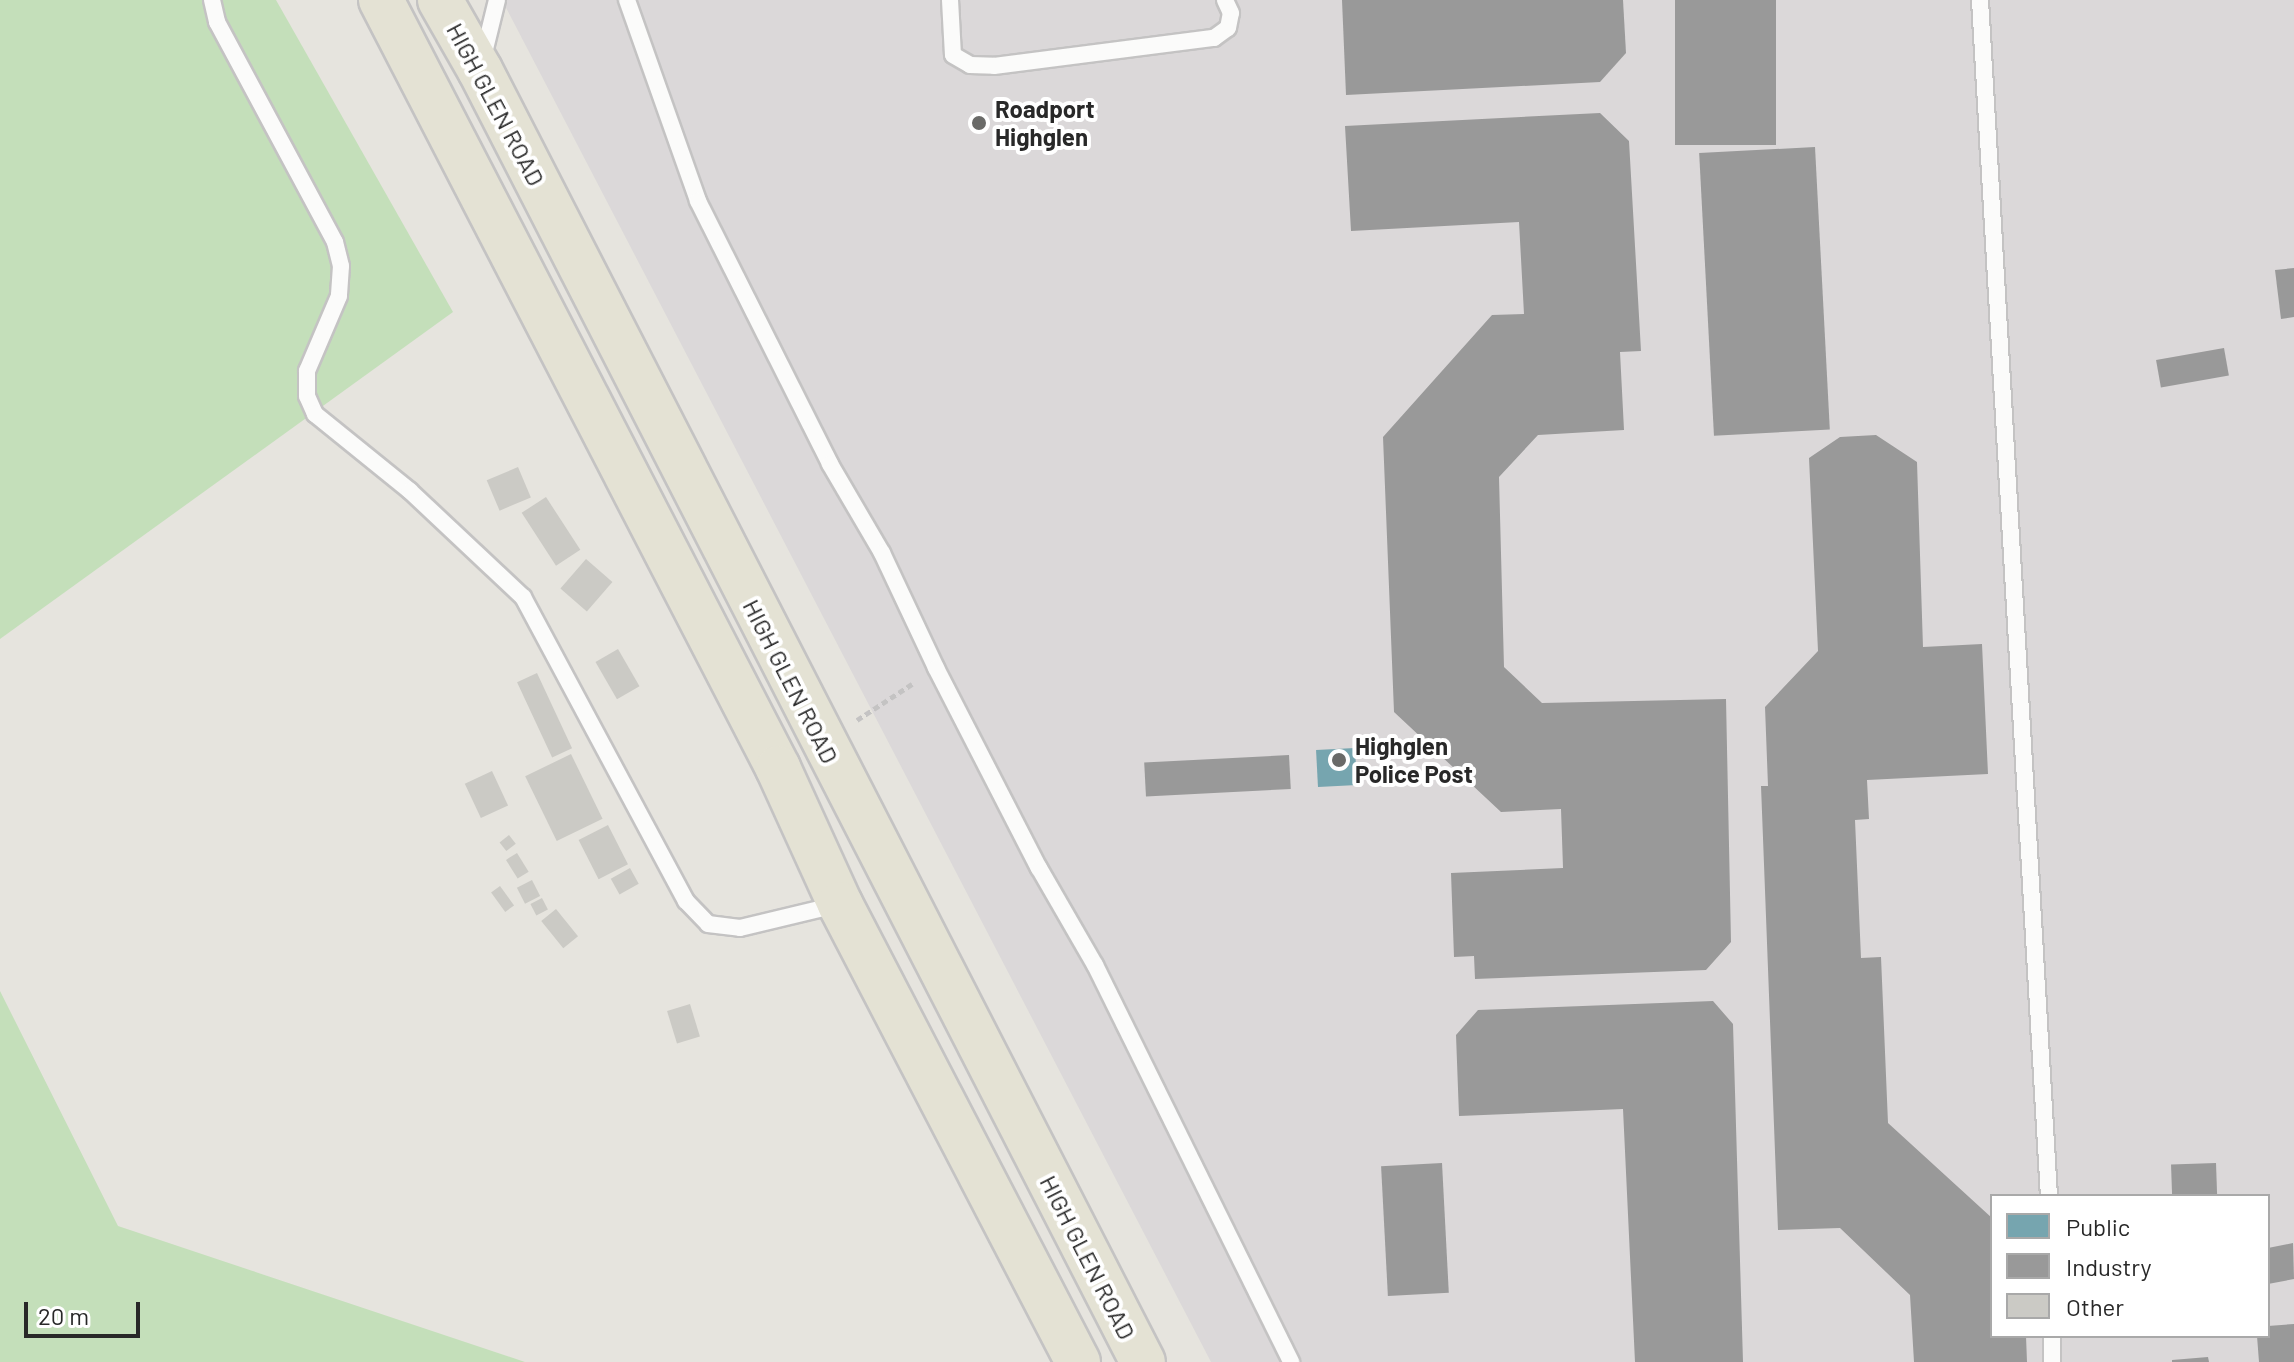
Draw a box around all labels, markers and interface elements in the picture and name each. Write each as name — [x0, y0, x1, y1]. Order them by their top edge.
street label: HIGH GLEN ROAD — [441, 18, 551, 190]
place label: Roadport Highglen — [995, 95, 1095, 151]
marker: Roadport Highglen — [970, 114, 988, 132]
street label: HIGH GLEN ROAD — [737, 594, 845, 768]
place label: Highglen Police Post — [1355, 732, 1473, 788]
marker: Highglen Police Post — [1330, 751, 1348, 769]
street label: HIGH GLEN ROAD — [1034, 1170, 1142, 1344]
legend — [1990, 1194, 2270, 1338]
text: Public — [2066, 1212, 2130, 1241]
text: Industry — [2066, 1252, 2152, 1281]
scale bar — [28, 1286, 144, 1336]
text: Other — [2066, 1292, 2124, 1321]
text: 20 m — [38, 1301, 89, 1330]

